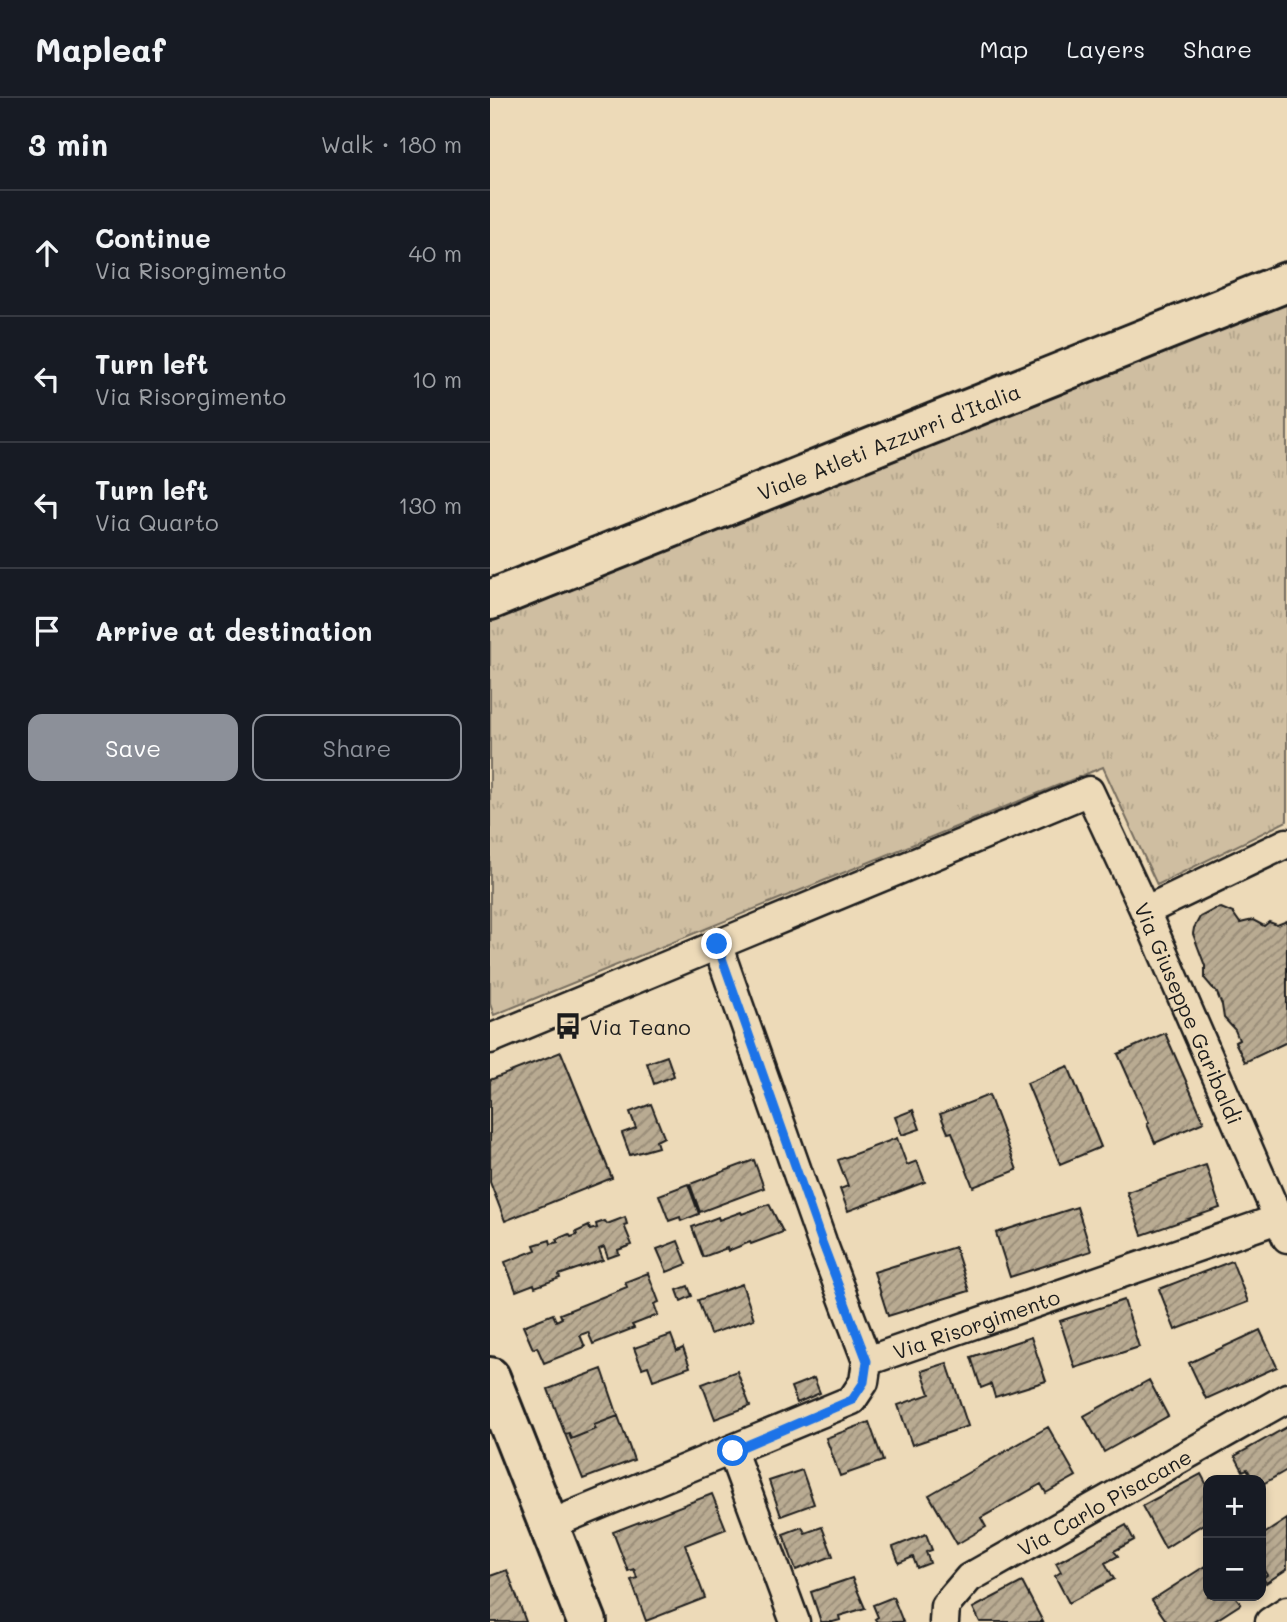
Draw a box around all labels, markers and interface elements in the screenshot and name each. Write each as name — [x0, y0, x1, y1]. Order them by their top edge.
text: Mapleaf — [35, 27, 166, 70]
text: Map — [980, 33, 1028, 64]
text: Layers — [1066, 33, 1145, 64]
text: Share — [1183, 33, 1252, 64]
text: 3 min — [28, 124, 108, 164]
text: Walk · 180 m — [321, 129, 462, 159]
text: Continue — [95, 221, 211, 255]
icon: ahead — [28, 234, 66, 272]
text: 40 m — [409, 238, 462, 268]
text: Via Risorgimento — [95, 255, 286, 285]
text: Turn left — [95, 347, 208, 381]
icon: left — [28, 360, 66, 398]
text: 10 m — [412, 364, 462, 394]
street label: Viale Atleti Azzurri d'Italia — [753, 376, 1024, 506]
text: Via Risorgimento — [95, 381, 286, 411]
text: Turn left — [95, 473, 208, 507]
icon: left — [28, 486, 66, 524]
text: 130 m — [398, 490, 462, 520]
text: Via Quarto — [95, 507, 219, 537]
icon: arrive — [28, 612, 66, 650]
text: Arrive at destination — [95, 614, 372, 648]
button: Save — [28, 714, 238, 781]
button: Share — [252, 714, 462, 781]
street label: Via Giuseppe Garibaldi — [1129, 898, 1249, 1128]
route end — [701, 928, 732, 959]
bus stop icon: Via Teano — [553, 1011, 583, 1041]
place label: Via Teano — [589, 1013, 691, 1040]
street label: Via Risorgimento — [889, 1282, 1063, 1365]
route start — [717, 1435, 748, 1466]
street label: Via Carlo Pisacane — [1012, 1442, 1196, 1562]
map controls — [1203, 1475, 1266, 1601]
button: + — [1203, 1475, 1266, 1538]
button: − — [1203, 1538, 1266, 1601]

